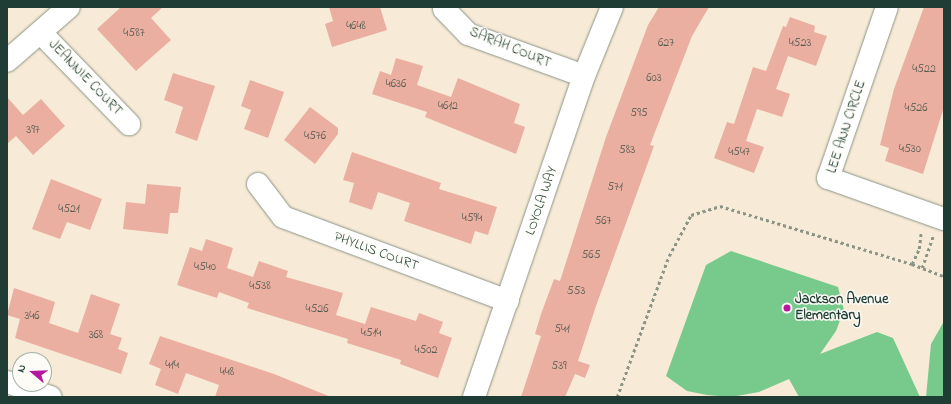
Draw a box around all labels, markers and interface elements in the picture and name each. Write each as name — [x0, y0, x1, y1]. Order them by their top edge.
house number: 4648 — [346, 20, 366, 34]
street label: SARAH COURT — [467, 24, 553, 72]
house number: 4587 — [123, 27, 145, 41]
street label: JEANNIE COURT — [45, 36, 125, 120]
house number: 627 — [658, 37, 674, 51]
house number: 4523 — [789, 37, 811, 51]
house number: 4522 — [912, 63, 936, 77]
house number: 603 — [646, 72, 662, 86]
house number: 4636 — [386, 78, 406, 92]
street label: LEE ANN CIRCLE — [824, 78, 870, 176]
house number: 4612 — [438, 100, 458, 114]
house number: 4526 — [904, 102, 928, 116]
house number: 595 — [630, 107, 648, 121]
house number: 397 — [26, 124, 40, 138]
house number: 4576 — [304, 130, 326, 144]
house number: 4530 — [899, 143, 921, 157]
house number: 583 — [619, 144, 635, 158]
house number: 4547 — [728, 146, 750, 160]
street label: LOYOLA WAY — [522, 165, 562, 237]
house number: 571 — [607, 181, 623, 195]
house number: 4521 — [58, 203, 80, 217]
house number: 4594 — [462, 212, 482, 226]
house number: 567 — [594, 215, 612, 229]
street label: PHYLLIS COURT — [331, 229, 421, 275]
house number: 565 — [581, 249, 601, 263]
house number: 4540 — [194, 261, 216, 275]
house number: 4538 — [249, 280, 271, 294]
house number: 553 — [567, 285, 585, 299]
place label: Jackson Avenue Elementary — [795, 292, 888, 324]
house number: 4526 — [305, 303, 329, 317]
marker: Jackson Avenue Elementary — [782, 303, 792, 313]
house number: 346 — [24, 310, 40, 324]
house number: 541 — [554, 323, 570, 337]
house number: 4514 — [361, 327, 381, 341]
house number: 368 — [89, 329, 103, 343]
house number: 4502 — [415, 344, 437, 358]
north arrow — [12, 352, 52, 392]
house number: 414 — [165, 359, 179, 373]
house number: 539 — [551, 360, 567, 374]
text: N — [13, 362, 30, 375]
house number: 448 — [220, 366, 234, 380]

